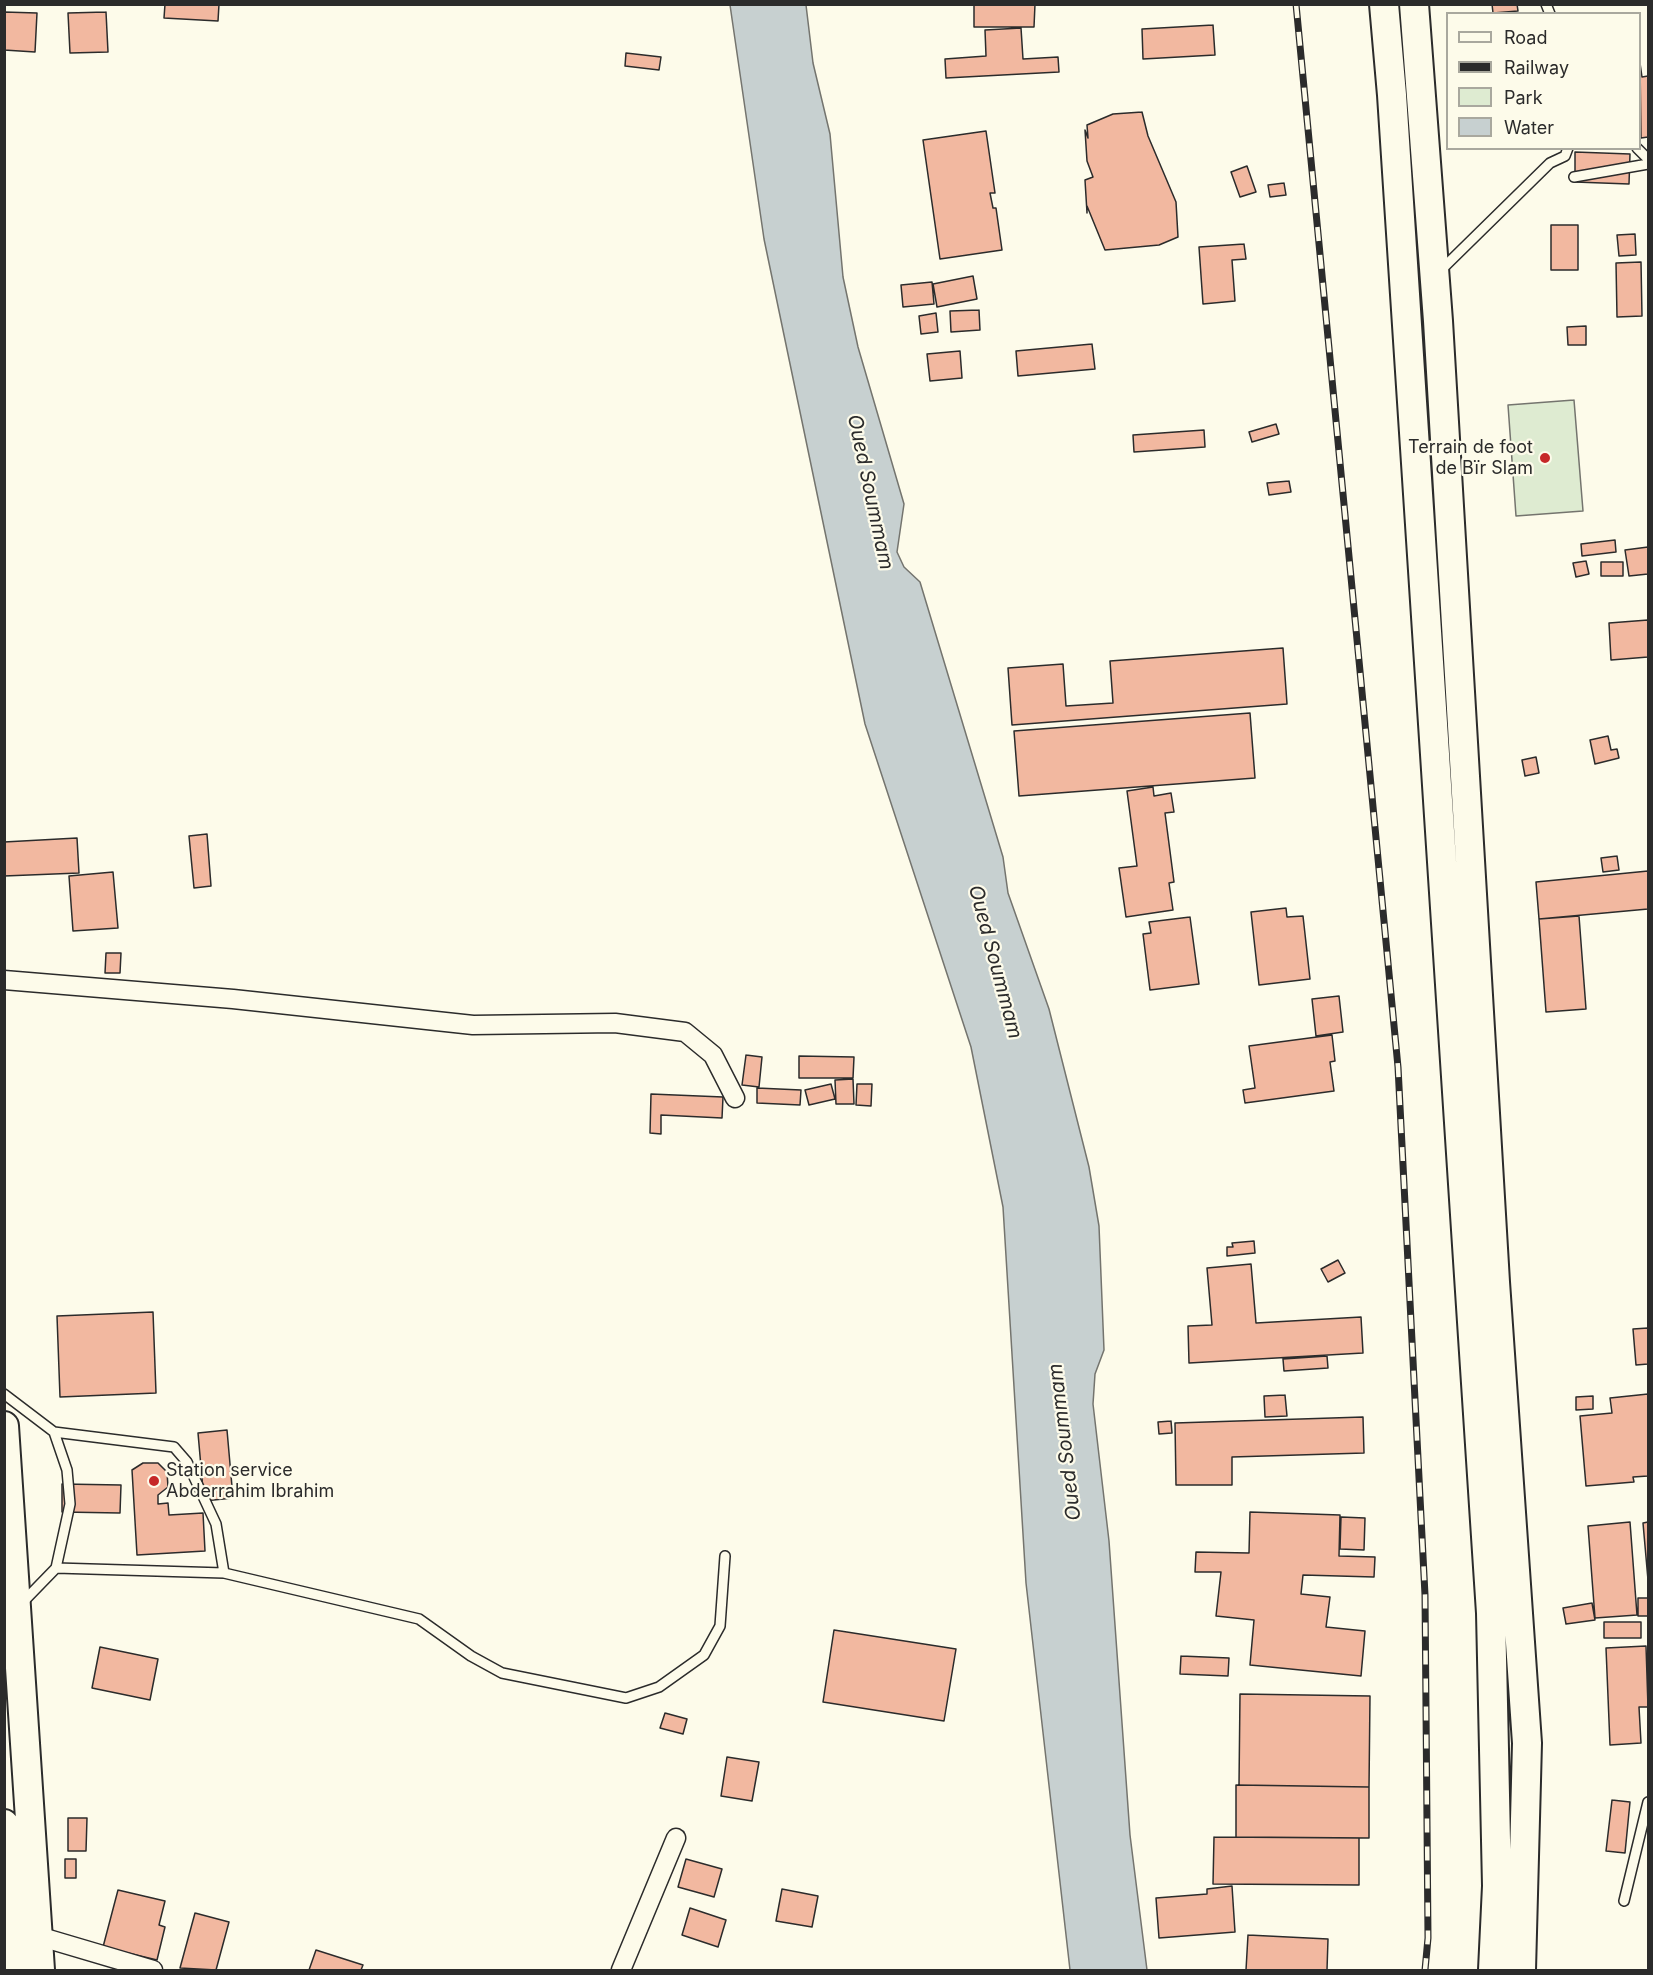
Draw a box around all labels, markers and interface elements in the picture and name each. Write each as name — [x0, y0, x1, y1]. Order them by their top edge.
legend — [1446, 12, 1641, 150]
text: Road — [1504, 27, 1547, 48]
text: Railway — [1504, 57, 1569, 78]
text: Park — [1504, 87, 1543, 108]
text: Water — [1504, 117, 1554, 138]
water label: Oued Soummam — [842, 412, 898, 572]
place label: Terrain de foot de Bïr Slam — [1408, 437, 1533, 480]
marker: Terrain de foot de Bïr Slam — [1538, 451, 1552, 465]
water label: Oued Soummam — [963, 883, 1027, 1041]
water label: Oued Soummam — [1043, 1362, 1087, 1522]
place label: Station service Abderrahim Ibrahim — [166, 1460, 334, 1502]
marker: Station service Abderrahim Ibrahim — [147, 1474, 161, 1488]

